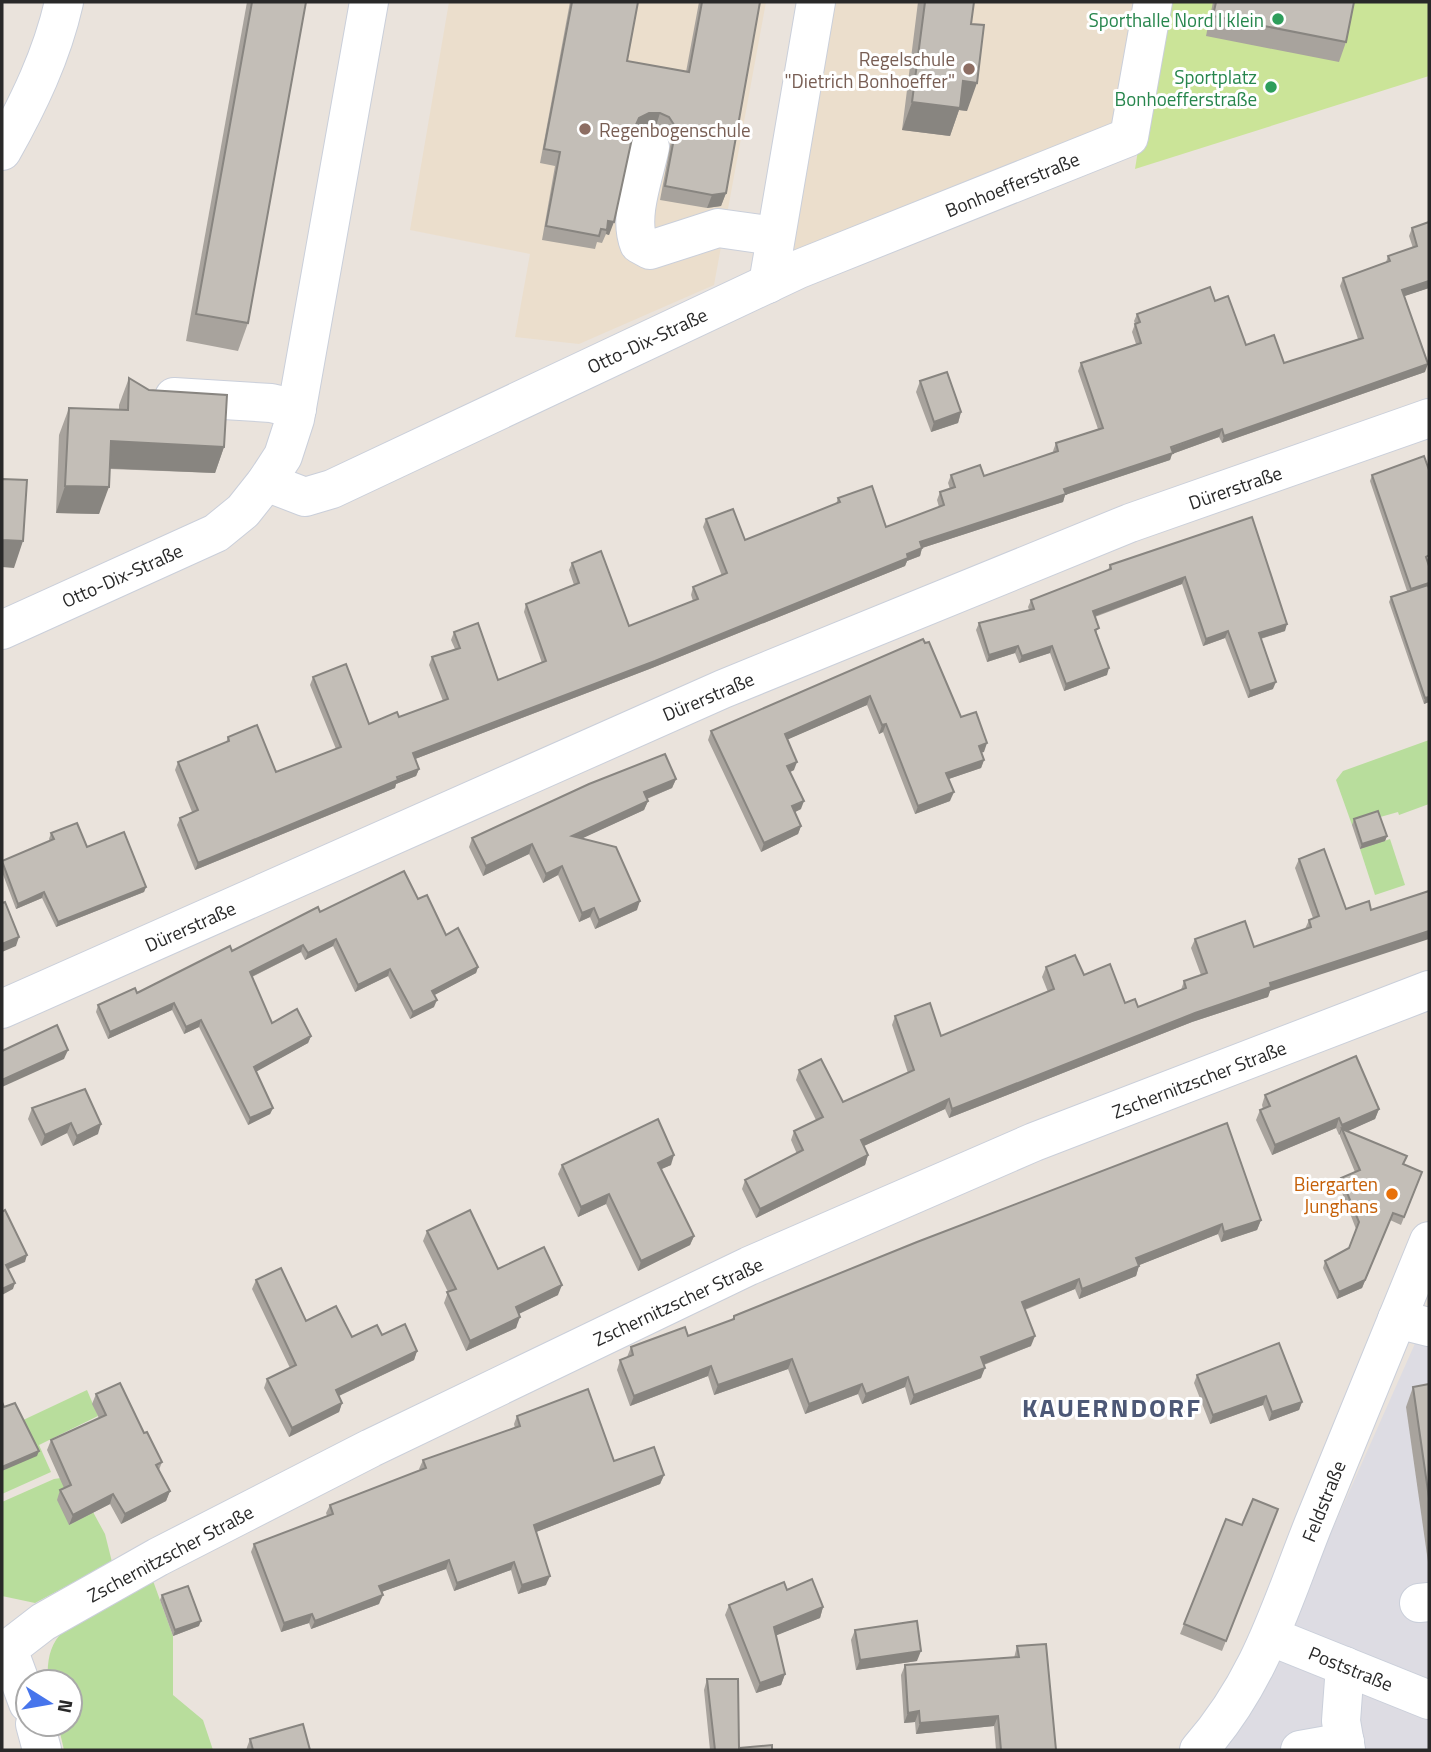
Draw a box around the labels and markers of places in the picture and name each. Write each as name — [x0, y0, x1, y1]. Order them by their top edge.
place label: Sporthalle Nord I klein — [1088, 5, 1264, 34]
marker: Sporthalle Nord I klein — [1270, 11, 1286, 27]
place label: Regelschule "Dietrich Bonhoeffer" — [784, 44, 955, 95]
marker: Regelschule "Dietrich Bonhoeffer" — [961, 61, 977, 77]
place label: Sportplatz Bonhoefferstraße — [1115, 62, 1257, 113]
marker: Sportplatz Bonhoefferstraße — [1263, 79, 1279, 95]
place label: Regenbogenschule — [599, 115, 751, 144]
marker: Regenbogenschule — [577, 121, 593, 137]
place label: Biergarten Junghans — [1294, 1169, 1378, 1220]
marker: Biergarten Junghans — [1384, 1186, 1400, 1202]

